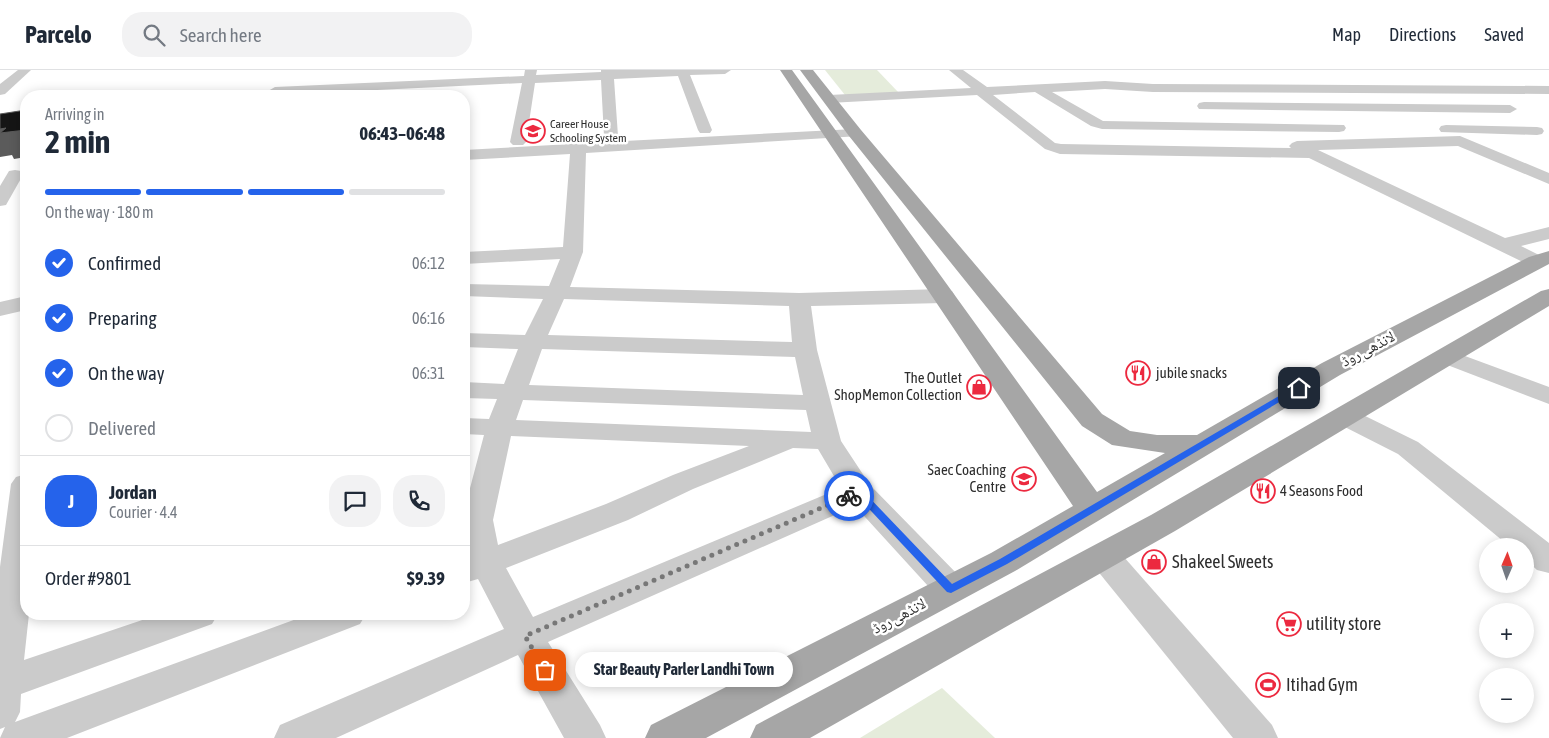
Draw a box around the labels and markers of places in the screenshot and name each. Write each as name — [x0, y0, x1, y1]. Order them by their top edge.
place label: Career House Schooling System — [550, 117, 627, 145]
school or university icon: Career House Schooling System — [520, 118, 546, 144]
restaurant icon: jubile snacks — [1125, 360, 1151, 386]
place label: jubile snacks — [1155, 364, 1227, 381]
pin — [1278, 367, 1320, 409]
place label: The Outlet ShopMemon Collection — [834, 369, 962, 403]
shop icon: The Outlet ShopMemon Collection — [966, 374, 992, 400]
place label: Saec Coaching Centre — [928, 461, 1007, 495]
school or university icon: Saec Coaching Centre — [1011, 466, 1037, 492]
restaurant icon: 4 Seasons Food — [1250, 478, 1276, 504]
place label: 4 Seasons Food — [1280, 482, 1363, 499]
shop icon: Shakeel Sweets — [1141, 549, 1167, 575]
place label: Shakeel Sweets — [1172, 551, 1273, 572]
supermarket icon: utility store — [1276, 611, 1302, 637]
place label: utility store — [1306, 613, 1381, 634]
pin — [524, 649, 566, 691]
callout: Star Beauty Parler Landhi Town — [575, 652, 792, 688]
sports icon: Itihad Gym — [1255, 672, 1281, 698]
place label: Itihad Gym — [1286, 674, 1358, 695]

